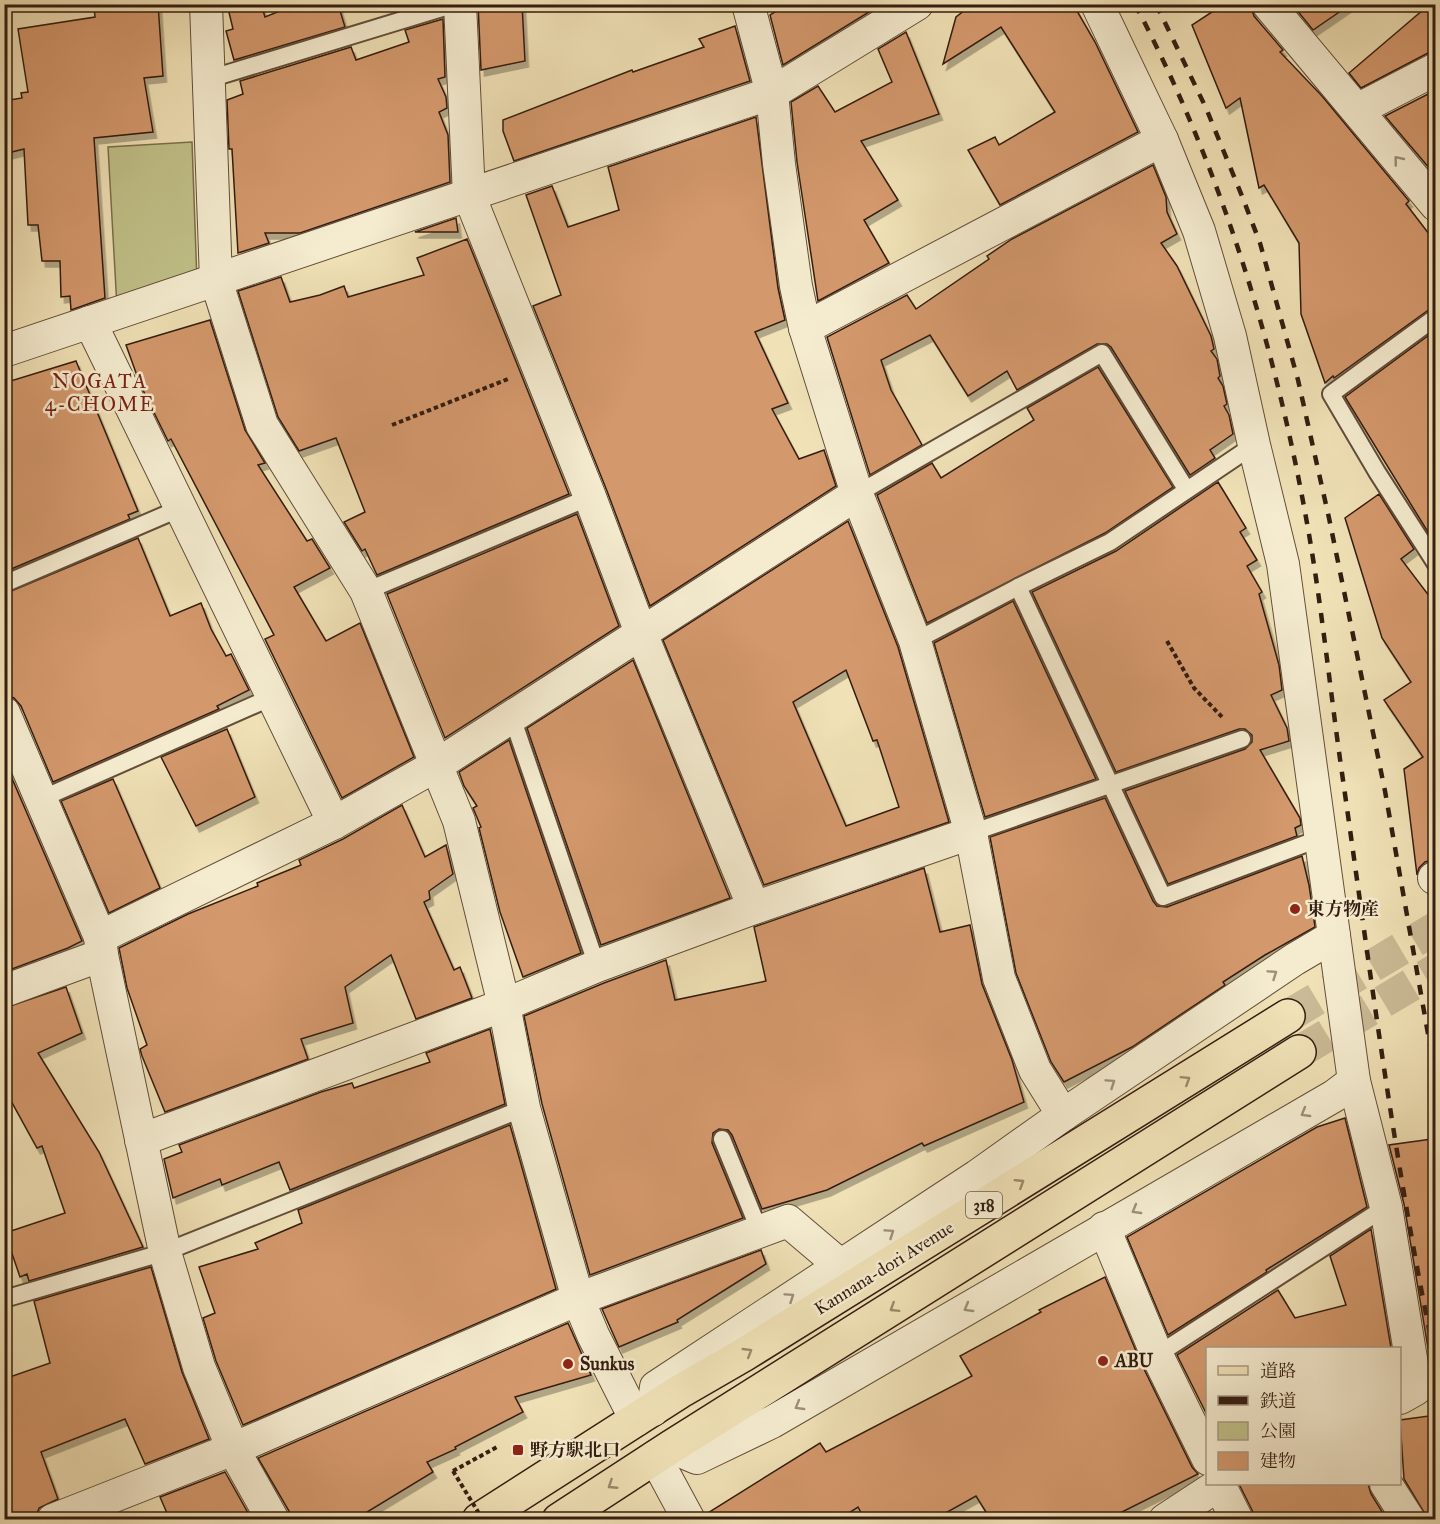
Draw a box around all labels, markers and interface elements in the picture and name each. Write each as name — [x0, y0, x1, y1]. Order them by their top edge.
one-way arrow — [1395, 156, 1406, 167]
district label: NOGATA 4-CHOME — [45, 369, 155, 416]
place label: 東方物産 — [1307, 898, 1379, 920]
marker: 東方物産 — [1288, 902, 1302, 916]
one-way arrow — [1266, 970, 1277, 981]
one-way arrow — [1180, 1075, 1190, 1087]
one-way arrow — [1105, 1079, 1116, 1090]
one-way arrow — [1301, 1105, 1311, 1117]
one-way arrow — [1014, 1178, 1024, 1190]
road number: 318 — [966, 1192, 1002, 1218]
one-way arrow — [1132, 1203, 1142, 1214]
street label: Kannana-dori Avenue — [810, 1216, 958, 1320]
one-way arrow — [883, 1229, 894, 1240]
one-way arrow — [784, 1293, 794, 1305]
one-way arrow — [890, 1300, 900, 1312]
one-way arrow — [963, 1300, 974, 1312]
legend — [1206, 1347, 1401, 1485]
one-way arrow — [742, 1348, 752, 1360]
place label: ABU — [1114, 1350, 1154, 1372]
place label: Sunkus — [580, 1353, 635, 1375]
marker: ABU — [1096, 1354, 1110, 1368]
marker: Sunkus — [561, 1357, 575, 1371]
text: 道路 — [1260, 1360, 1296, 1382]
text: 鉄道 — [1260, 1390, 1296, 1412]
one-way arrow — [795, 1399, 805, 1410]
text: 公園 — [1260, 1420, 1296, 1442]
place label: 野方駅北口 — [530, 1439, 620, 1461]
marker: 野方駅北口 — [511, 1443, 525, 1457]
text: 建物 — [1260, 1450, 1296, 1472]
one-way arrow — [608, 1478, 619, 1489]

